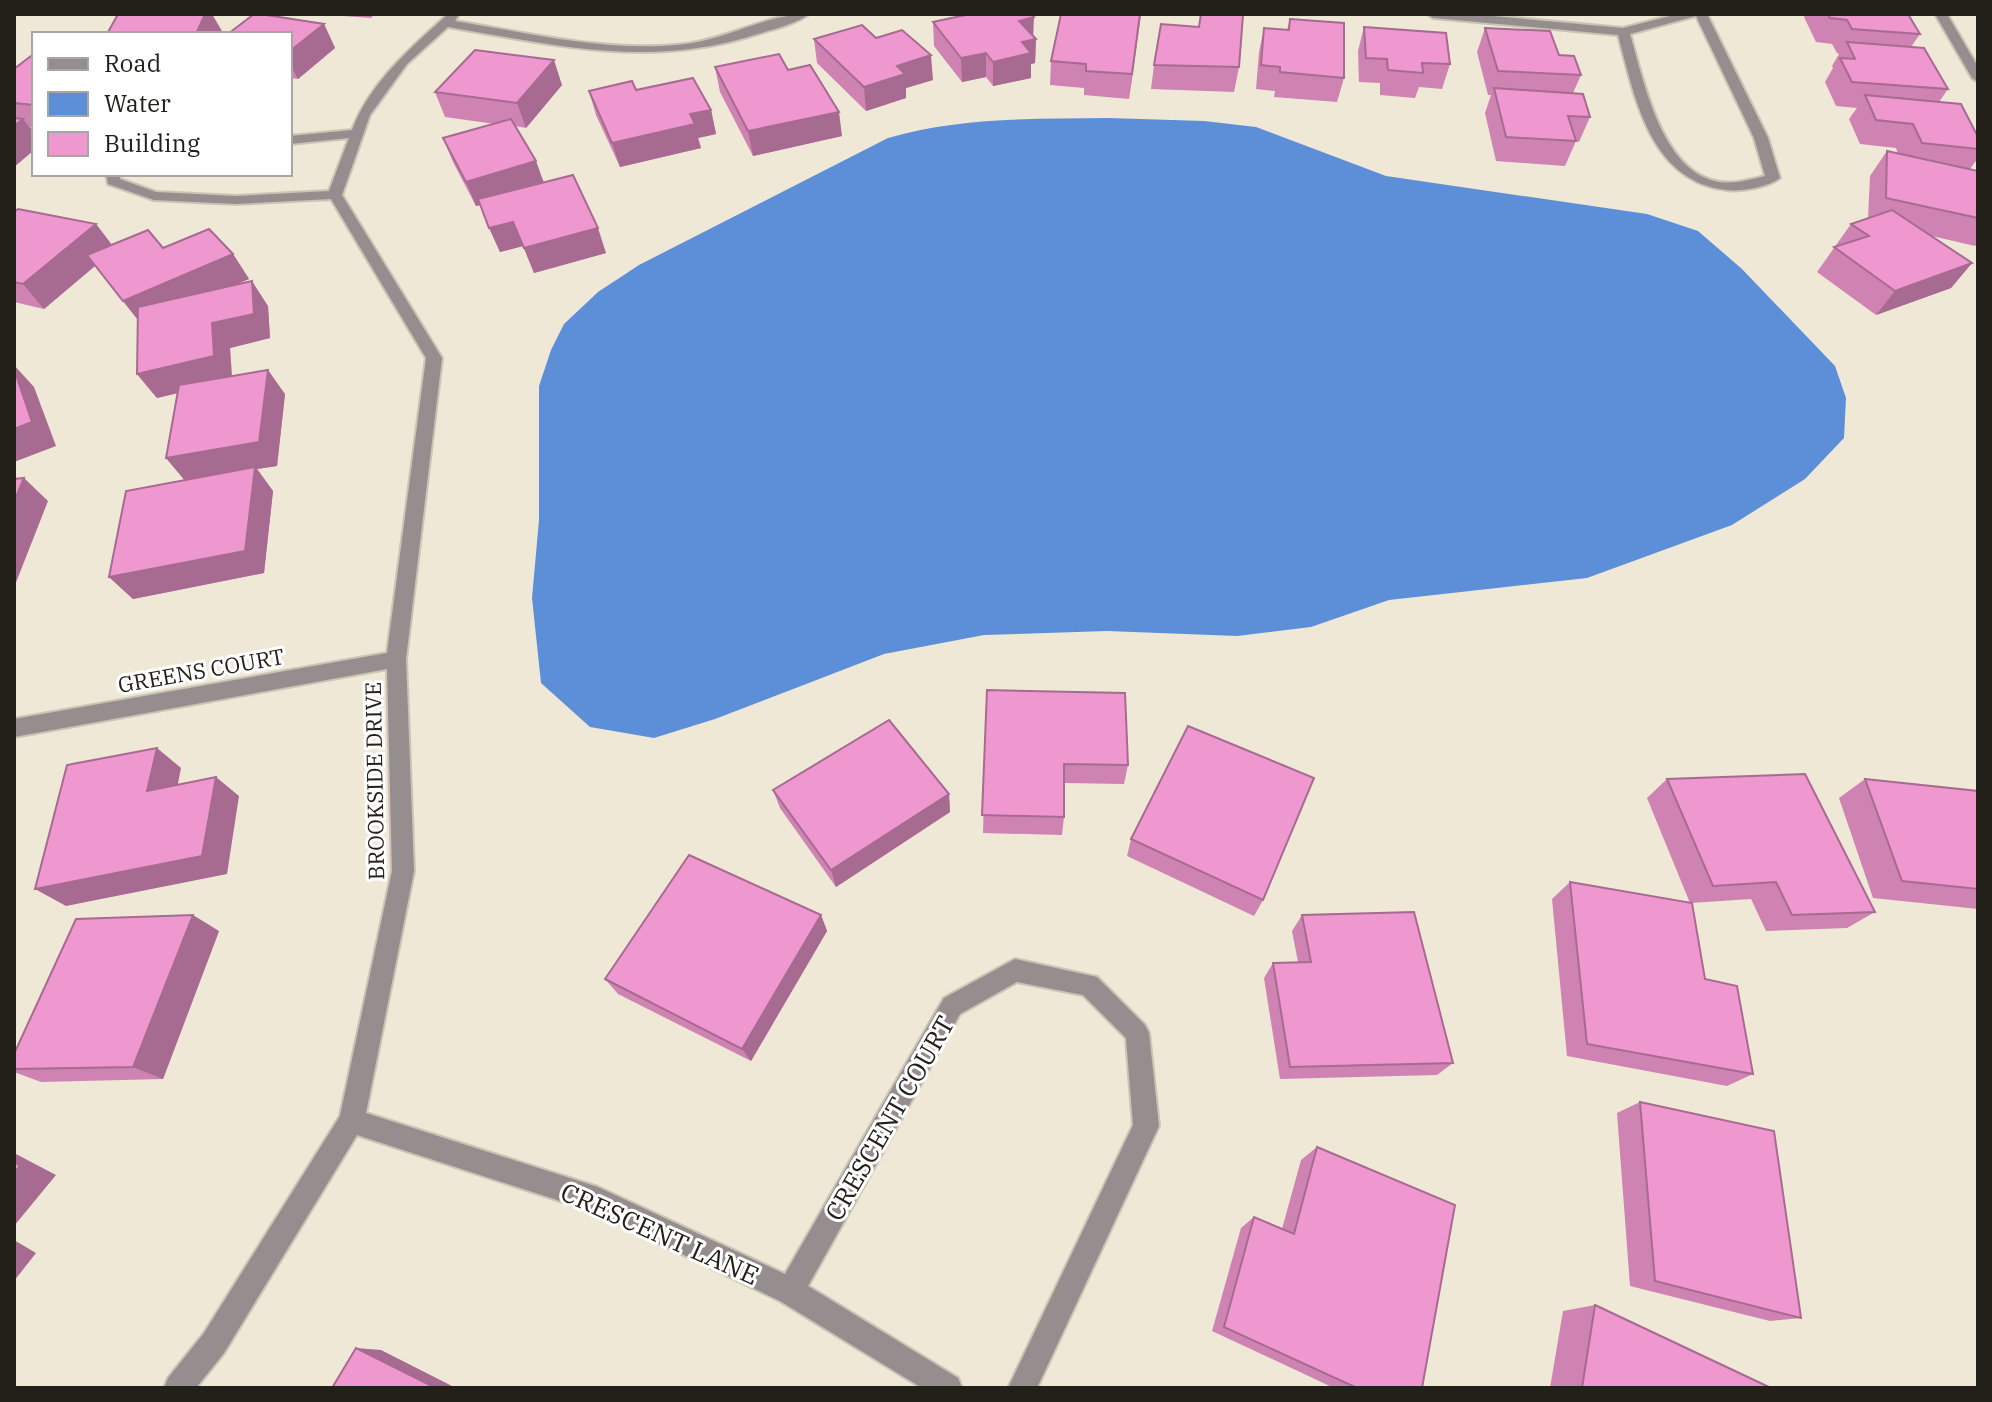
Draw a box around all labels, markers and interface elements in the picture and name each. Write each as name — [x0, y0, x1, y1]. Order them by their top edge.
legend — [32, 32, 292, 176]
text: Road — [104, 47, 161, 79]
text: Water — [104, 87, 171, 119]
text: Building — [104, 127, 200, 159]
street label: GREENS COURT — [115, 641, 287, 699]
street label: BROOKSIDE DRIVE — [358, 682, 390, 880]
street label: CRESCENT COURT — [816, 1009, 962, 1227]
street label: CRESCENT LANE — [556, 1174, 764, 1292]

